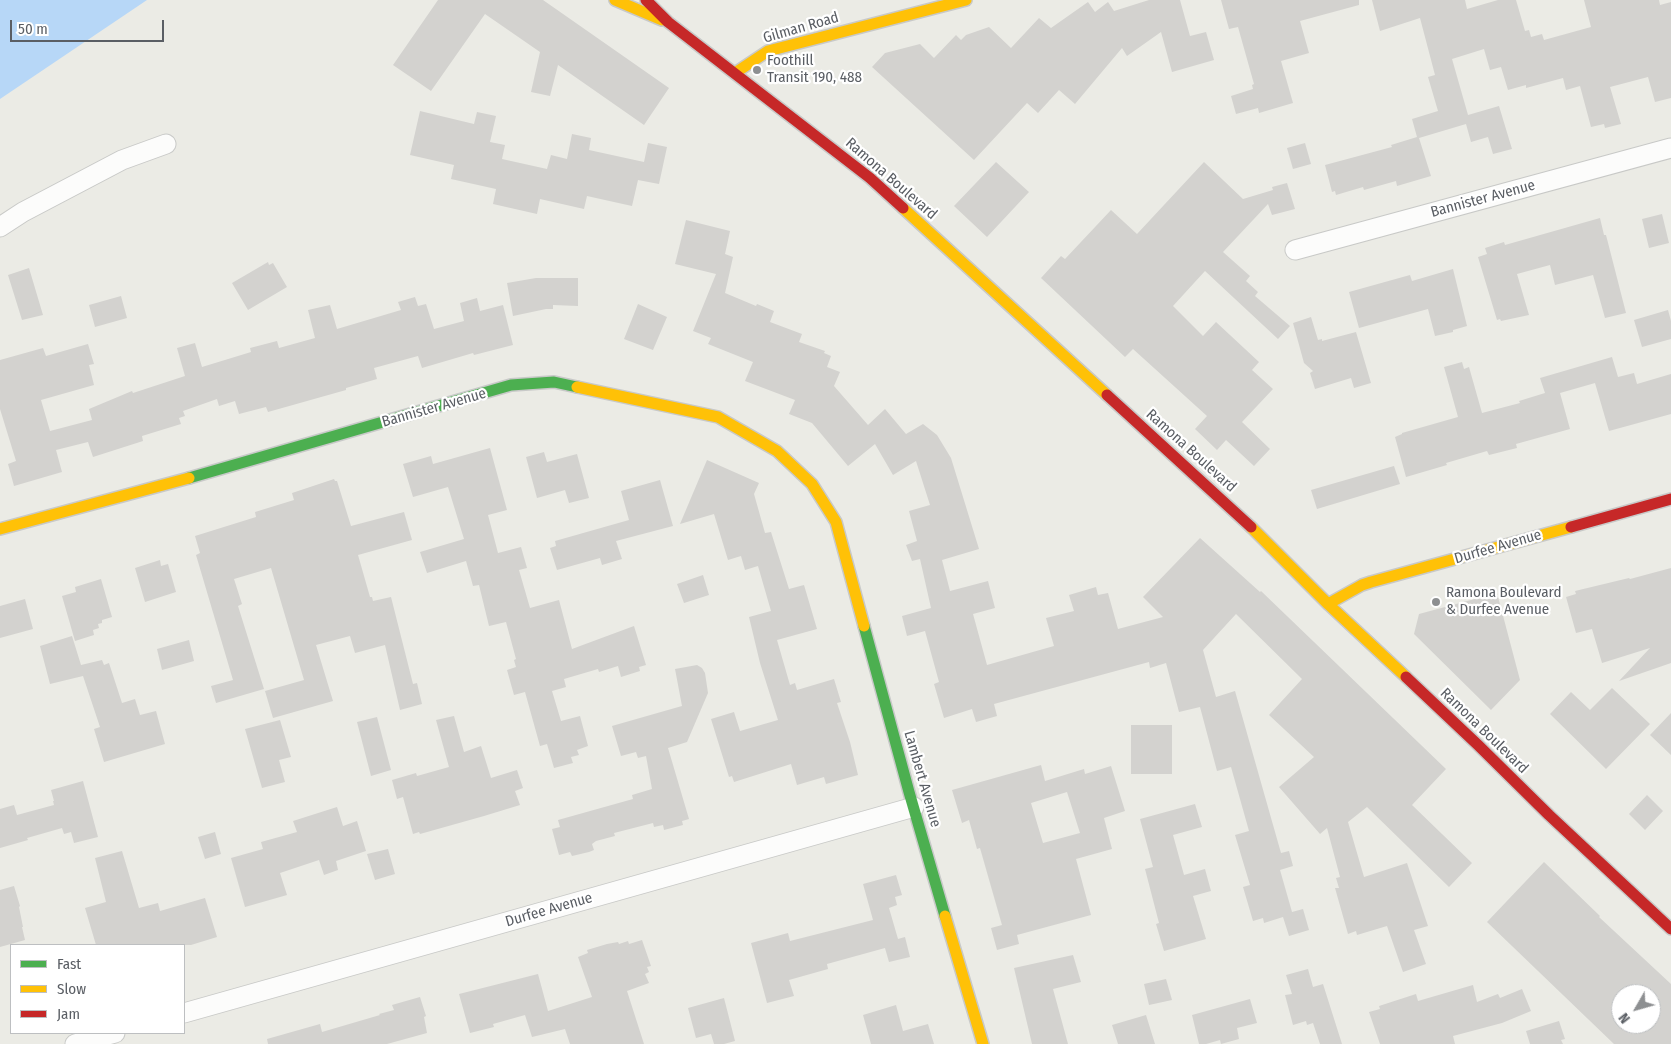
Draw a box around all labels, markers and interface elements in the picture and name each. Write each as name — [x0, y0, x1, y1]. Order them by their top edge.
street label: Gilman Road — [761, 9, 841, 47]
scale bar — [12, 10, 166, 42]
text: 50 m — [18, 20, 48, 38]
place label: Foothill Transit 190, 488 — [767, 52, 862, 87]
marker: Foothill Transit 190, 488 — [751, 64, 763, 76]
street label: Ramona Boulevard — [842, 134, 940, 224]
street label: Bannister Avenue — [1429, 176, 1537, 222]
street label: Bannister Avenue — [380, 385, 488, 431]
street label: Ramona Boulevard — [1142, 406, 1240, 496]
street label: Durfee Avenue — [1452, 526, 1544, 568]
place label: Ramona Boulevard & Durfee Avenue — [1446, 584, 1561, 619]
marker: Ramona Boulevard & Durfee Avenue — [1430, 596, 1442, 608]
street label: Ramona Boulevard — [1436, 684, 1532, 778]
street label: Lambert Avenue — [900, 729, 944, 829]
street label: Durfee Avenue — [503, 889, 595, 931]
legend — [10, 944, 185, 1034]
text: Fast — [57, 955, 81, 973]
text: Slow — [57, 980, 86, 998]
north arrow — [1611, 984, 1661, 1034]
text: Jam — [57, 1005, 80, 1023]
text: N — [1615, 1009, 1634, 1026]

